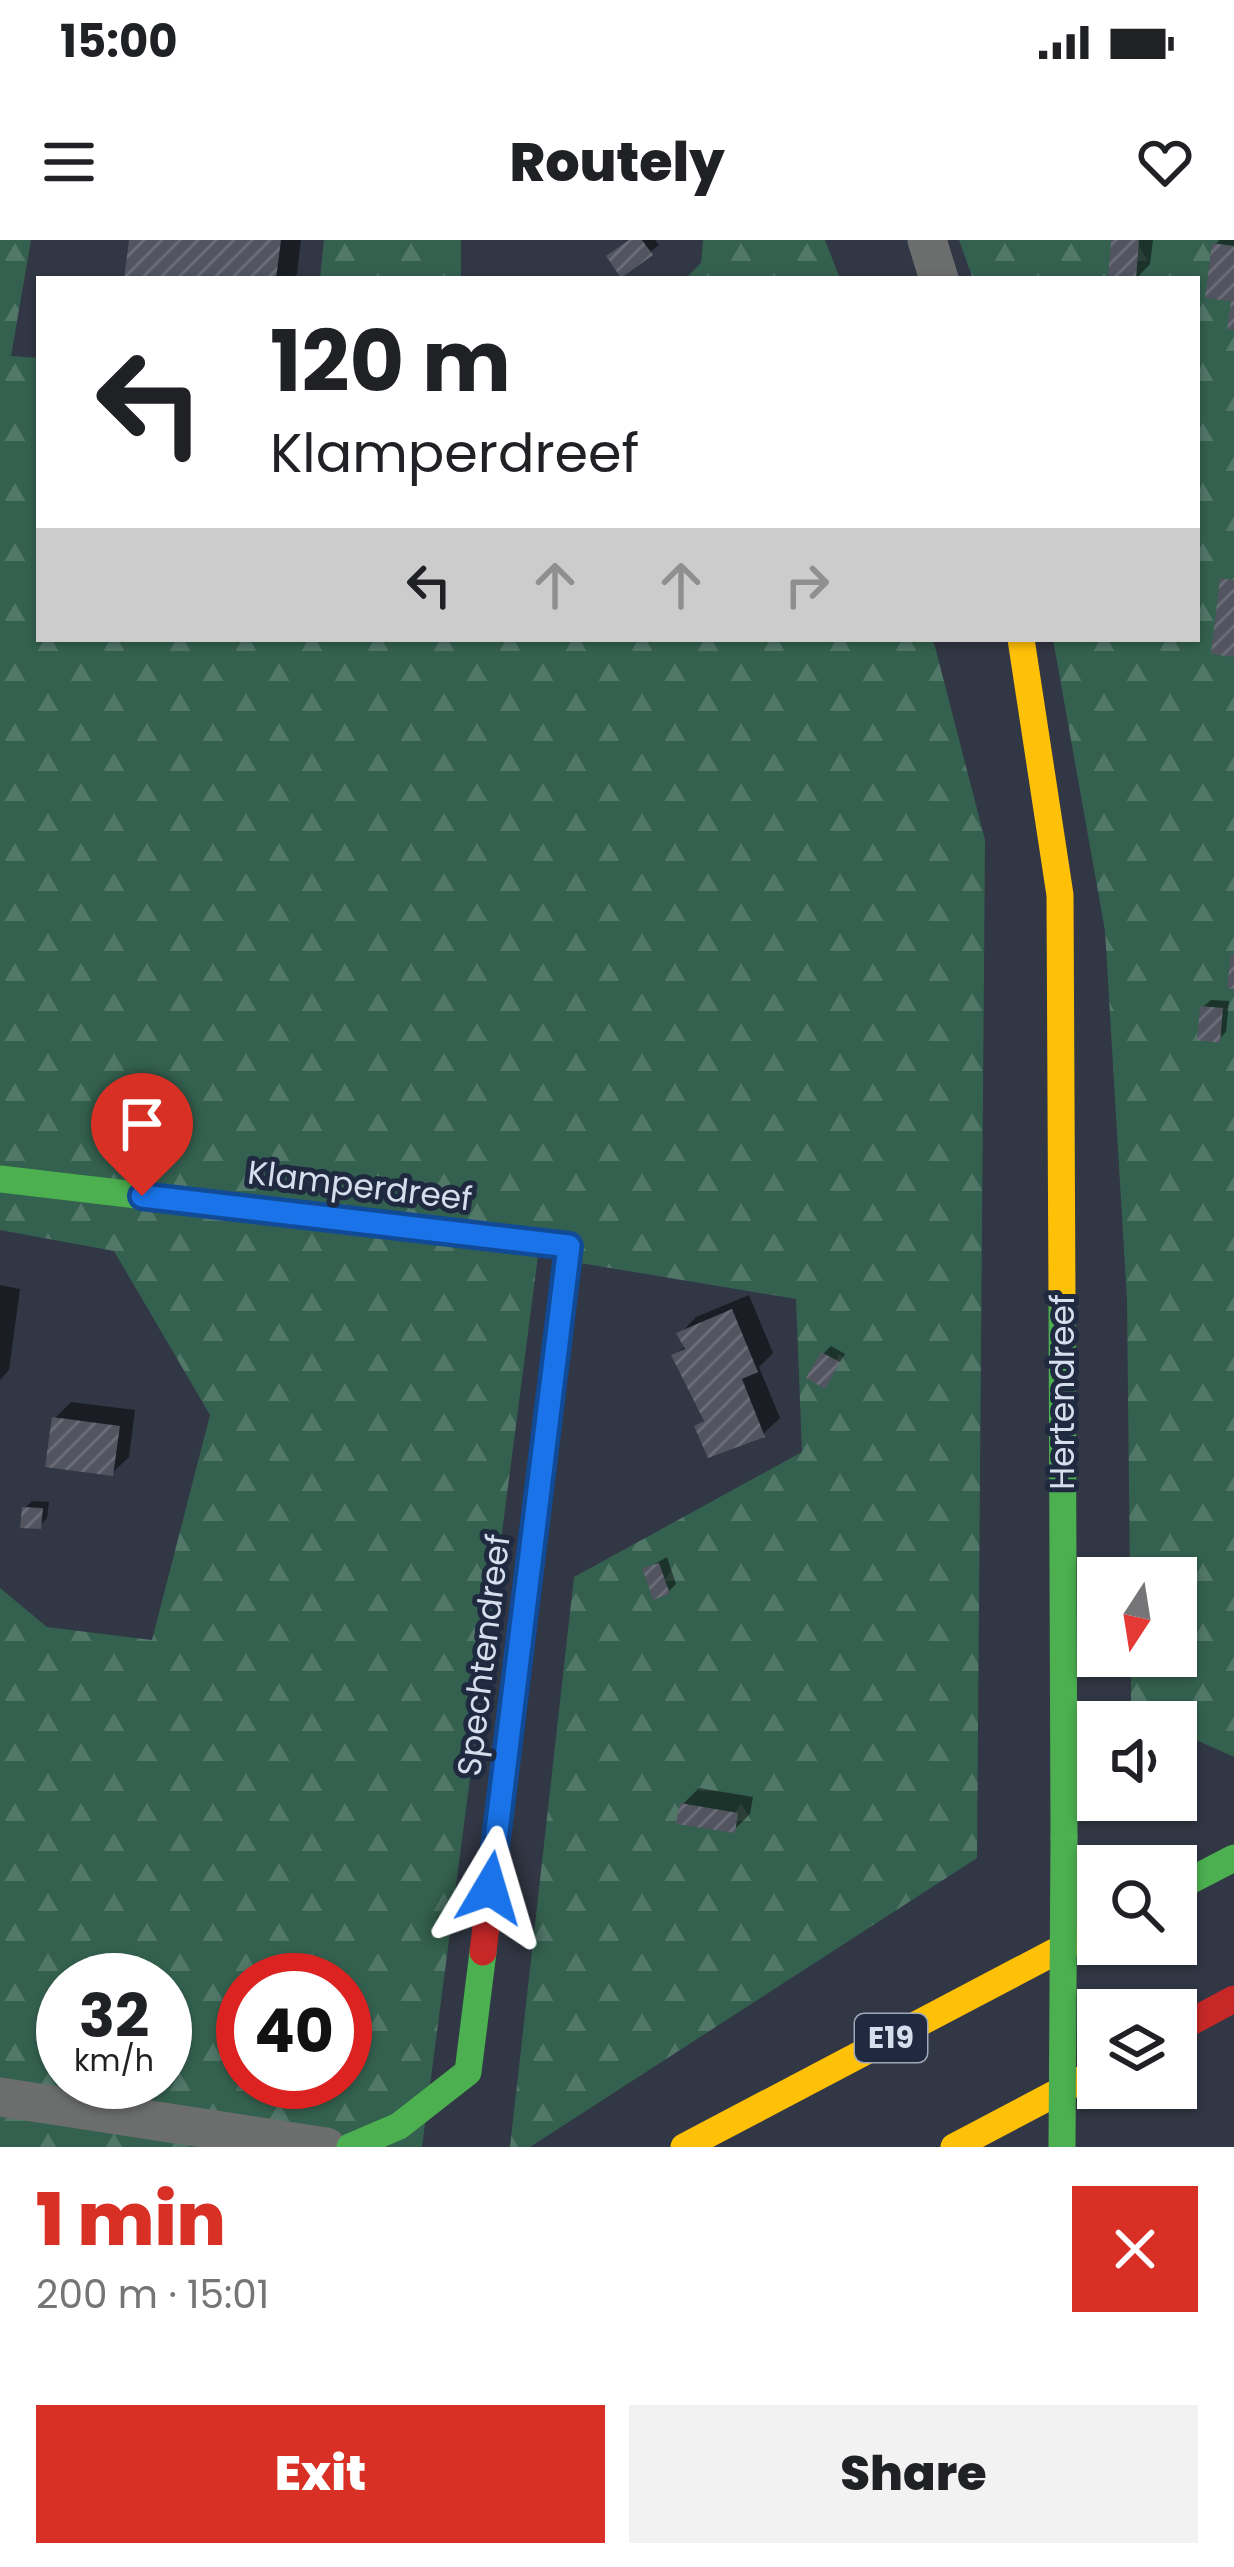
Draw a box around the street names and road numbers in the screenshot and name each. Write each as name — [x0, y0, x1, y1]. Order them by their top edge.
street label: Klamperdreef — [245, 1148, 475, 1223]
street label: Hertendreef — [1039, 1294, 1086, 1490]
street label: Spechtendreef — [445, 1531, 522, 1779]
road number: E19 — [855, 2014, 927, 2062]

